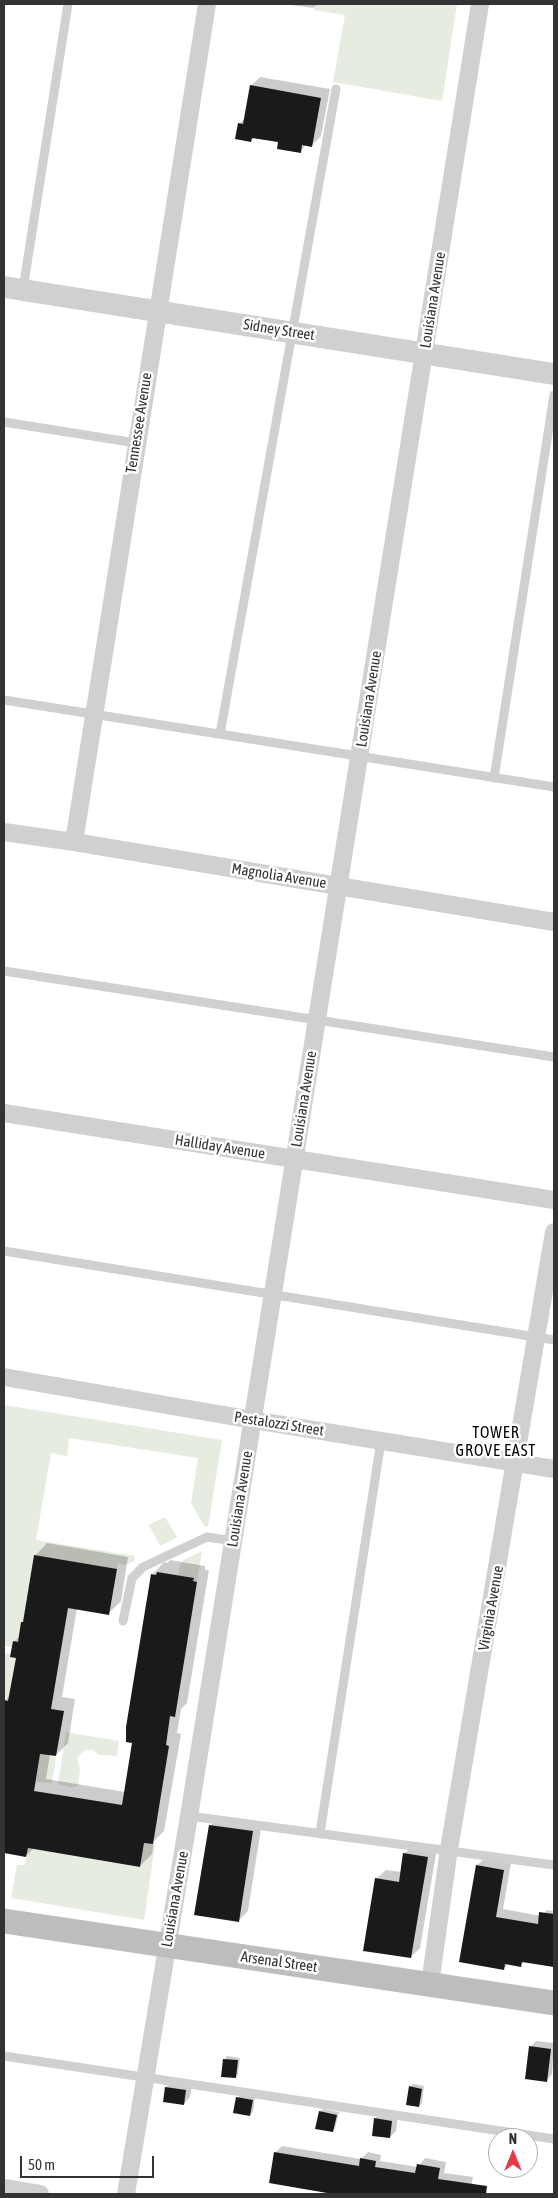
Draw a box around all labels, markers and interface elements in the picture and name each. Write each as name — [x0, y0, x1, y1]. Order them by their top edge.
street label: Louisiana Avenue — [417, 251, 449, 349]
street label: Sidney Street — [242, 315, 316, 345]
street label: Tennessee Avenue — [122, 371, 156, 475]
street label: Louisiana Avenue — [353, 650, 385, 748]
street label: Magnolia Avenue — [230, 860, 328, 892]
street label: Louisiana Avenue — [288, 1050, 320, 1148]
street label: Halliday Avenue — [174, 1131, 266, 1163]
street label: Pestalozzi Street — [233, 1408, 325, 1440]
district label: TOWER GROVE EAST — [454, 1423, 538, 1461]
street label: Louisiana Avenue — [224, 1450, 256, 1548]
street label: Virginia Avenue — [475, 1564, 507, 1652]
street label: Louisiana Avenue — [158, 1850, 192, 1948]
street label: Arsenal Street — [240, 1948, 318, 1976]
north arrow — [488, 2128, 538, 2178]
text: N — [509, 2131, 517, 2147]
scale bar — [22, 2146, 156, 2178]
text: 50 m — [28, 2156, 55, 2173]

